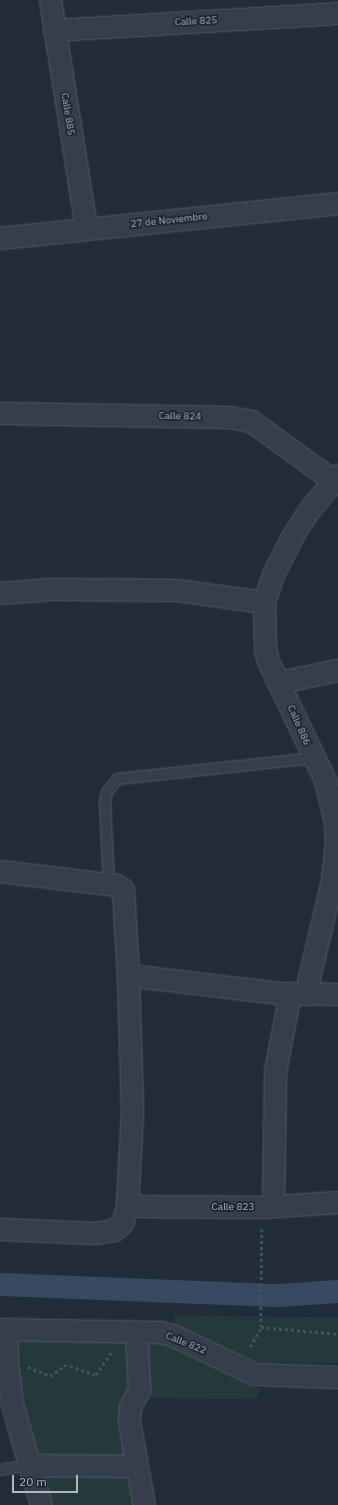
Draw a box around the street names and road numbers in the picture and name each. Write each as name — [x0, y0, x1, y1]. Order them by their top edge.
street label: Calle 825 — [174, 14, 218, 28]
street label: Calle 885 — [59, 92, 77, 136]
street label: 27 de Noviembre — [130, 210, 208, 230]
street label: Calle 824 — [159, 410, 201, 422]
street label: Calle 886 — [285, 703, 313, 747]
street label: Calle 823 — [212, 1201, 254, 1213]
street label: Calle 822 — [164, 1329, 208, 1357]

